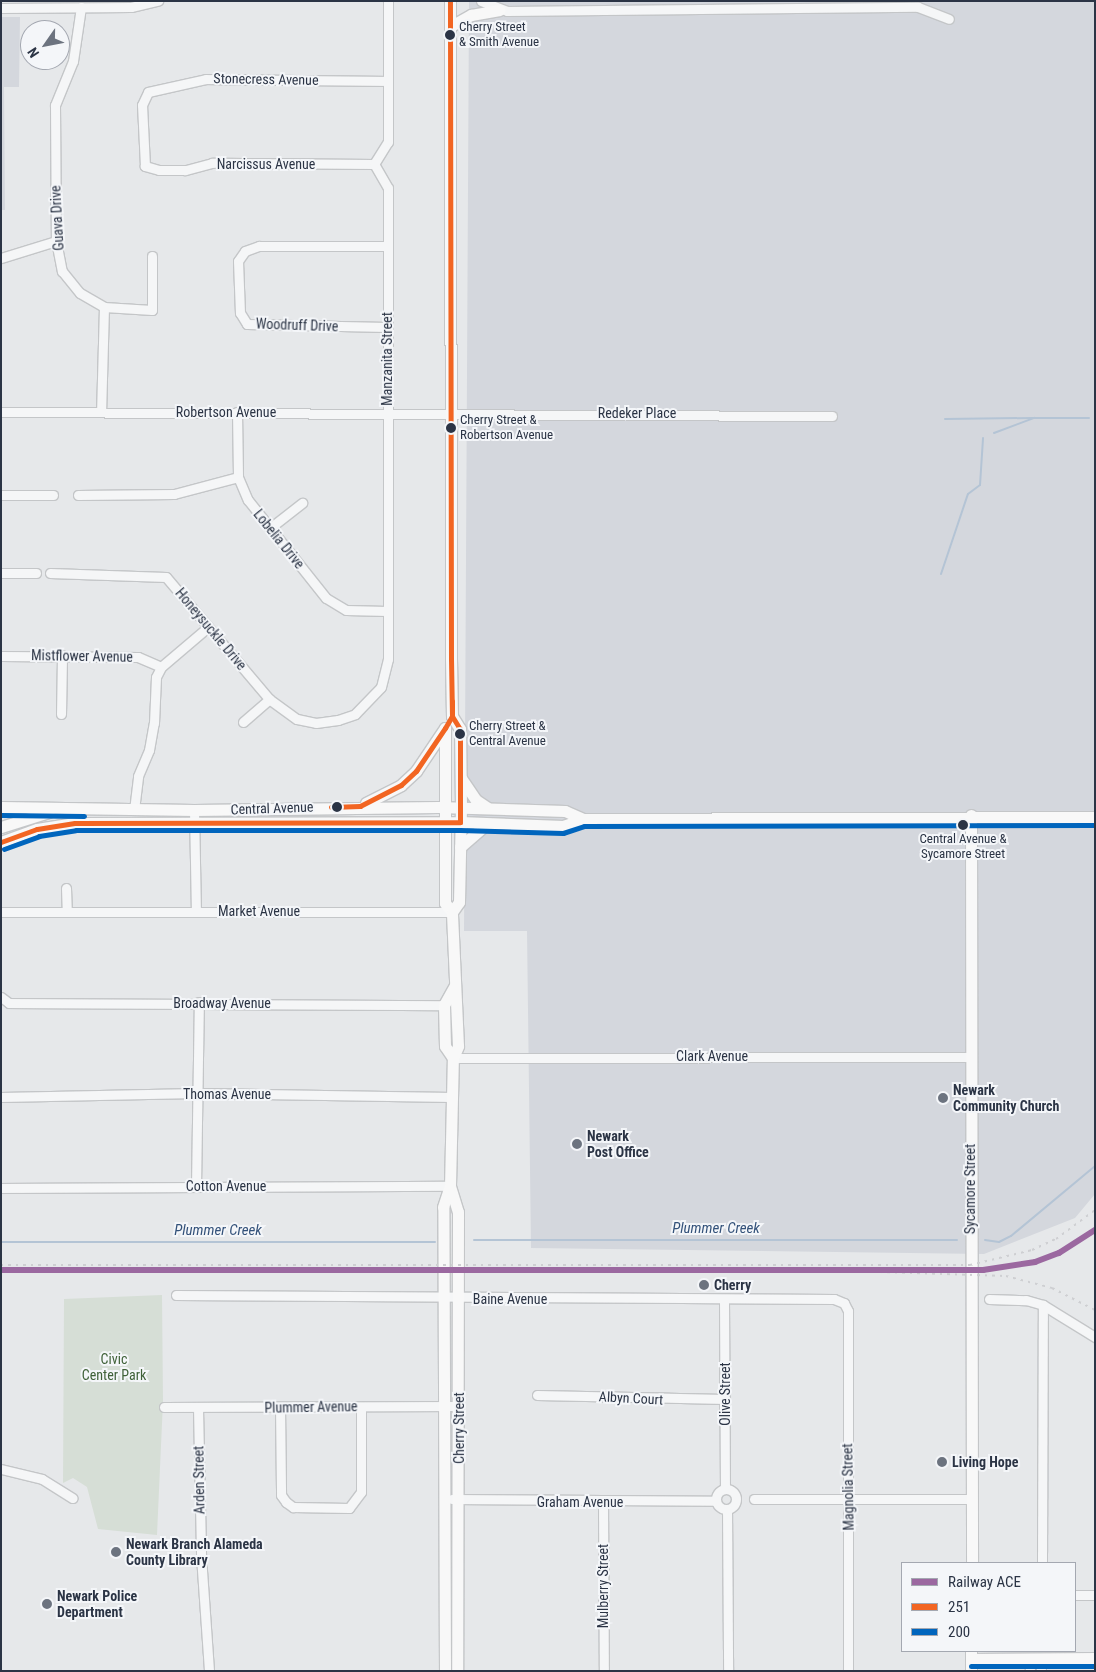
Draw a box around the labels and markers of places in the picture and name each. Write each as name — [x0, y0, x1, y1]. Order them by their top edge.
place label: Cherry Street & Smith Avenue — [459, 20, 539, 51]
marker: Cherry Street & Smith Avenue — [445, 30, 455, 40]
place label: Cherry Street & Robertson Avenue — [460, 413, 553, 444]
marker: Cherry Street & Robertson Avenue — [446, 423, 456, 433]
place label: Cherry Street & Central Avenue — [469, 719, 546, 750]
marker: Cherry Street & Central Avenue — [455, 729, 465, 739]
unlabelled marker — [332, 802, 342, 812]
marker: Central Avenue & Sycamore Street — [958, 820, 968, 830]
place label: Central Avenue & Sycamore Street — [920, 832, 1006, 863]
place label: Newark Community Church — [953, 1082, 1059, 1114]
marker: Newark Community Church — [937, 1092, 949, 1104]
place label: Newark Post Office — [587, 1128, 649, 1160]
marker: Newark Post Office — [571, 1138, 583, 1150]
place label: Cherry — [714, 1277, 751, 1293]
marker: Cherry — [698, 1279, 710, 1291]
place label: Living Hope — [952, 1454, 1018, 1470]
marker: Living Hope — [936, 1456, 948, 1468]
place label: Newark Branch Alameda County Library — [126, 1536, 263, 1568]
marker: Newark Branch Alameda County Library — [110, 1546, 122, 1558]
place label: Newark Police Department — [57, 1588, 137, 1620]
marker: Newark Police Department — [41, 1598, 53, 1610]

